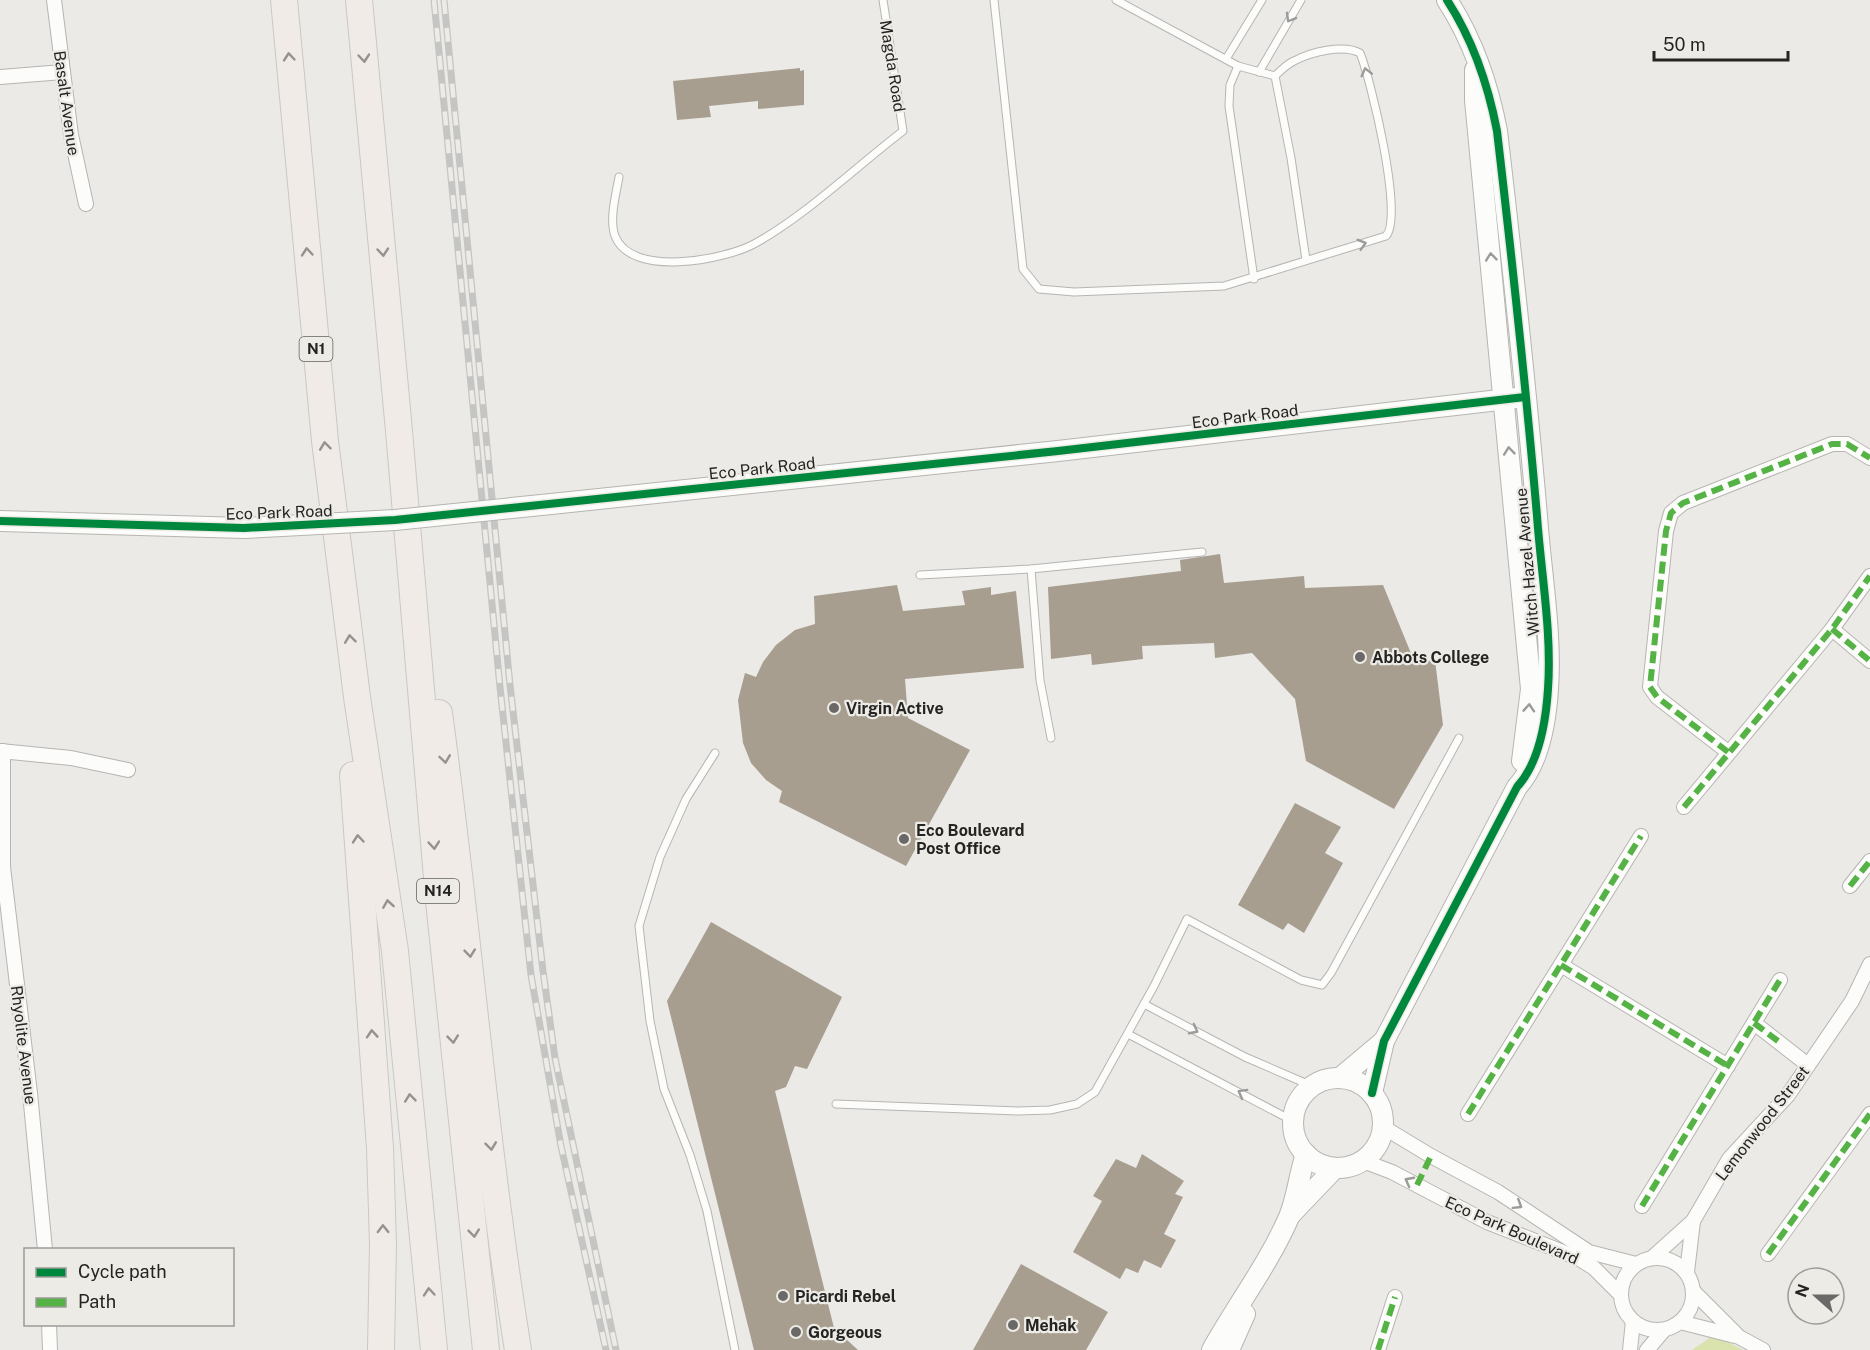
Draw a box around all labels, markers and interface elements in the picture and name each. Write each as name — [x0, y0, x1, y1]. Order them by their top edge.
one-way arrow — [1286, 12, 1298, 23]
street label: Magda Road — [876, 19, 909, 113]
scale bar — [1654, 24, 1788, 62]
text: 50 m — [1663, 34, 1706, 55]
street label: Basalt Avenue — [50, 49, 83, 157]
one-way arrow — [283, 53, 296, 62]
one-way arrow — [357, 54, 370, 63]
one-way arrow — [1360, 67, 1373, 77]
one-way arrow — [1356, 239, 1367, 251]
one-way arrow — [301, 247, 314, 256]
one-way arrow — [376, 248, 389, 257]
one-way arrow — [1485, 253, 1498, 262]
road number: N1 — [300, 337, 332, 361]
street label: Eco Park Road — [1191, 401, 1299, 432]
one-way arrow — [319, 441, 332, 450]
one-way arrow — [1503, 447, 1516, 456]
street label: Eco Park Road — [708, 453, 816, 484]
street label: Witch Hazel Avenue — [1512, 487, 1543, 637]
street label: Eco Park Road — [225, 501, 333, 524]
one-way arrow — [344, 635, 356, 644]
place label: Abbots College — [1372, 648, 1489, 667]
marker: Abbots College — [1353, 650, 1367, 664]
place label: Virgin Active — [846, 699, 944, 718]
marker: Virgin Active — [827, 701, 841, 715]
one-way arrow — [1523, 704, 1536, 713]
one-way arrow — [439, 755, 451, 764]
place label: Eco Boulevard Post Office — [916, 821, 1025, 858]
marker: Eco Boulevard Post Office — [897, 832, 911, 846]
one-way arrow — [352, 835, 365, 844]
one-way arrow — [427, 840, 440, 849]
road number: N14 — [417, 879, 459, 903]
one-way arrow — [382, 899, 395, 909]
one-way arrow — [463, 948, 476, 957]
street label: Rhyolite Avenue — [7, 985, 40, 1106]
one-way arrow — [1188, 1023, 1199, 1034]
one-way arrow — [366, 1029, 379, 1038]
one-way arrow — [446, 1034, 459, 1044]
street label: Lemonwood Street — [1712, 1062, 1813, 1184]
one-way arrow — [1237, 1089, 1248, 1100]
one-way arrow — [404, 1093, 417, 1102]
one-way arrow — [484, 1142, 497, 1151]
one-way arrow — [1404, 1177, 1415, 1188]
street label: Eco Park Boulevard — [1442, 1192, 1582, 1268]
one-way arrow — [1512, 1197, 1522, 1209]
one-way arrow — [376, 1224, 389, 1233]
one-way arrow — [467, 1228, 480, 1237]
legend — [24, 1248, 234, 1326]
text: Cycle path — [78, 1261, 167, 1282]
north arrow — [1786, 1266, 1846, 1326]
text: N — [1791, 1282, 1814, 1300]
one-way arrow — [423, 1287, 436, 1296]
place label: Picardi Rebel — [795, 1287, 896, 1306]
marker: Picardi Rebel — [776, 1289, 790, 1303]
text: Path — [78, 1291, 116, 1312]
place label: Mehak — [1025, 1316, 1076, 1335]
marker: Mehak — [1006, 1318, 1020, 1332]
place label: Gorgeous — [808, 1323, 882, 1342]
marker: Gorgeous — [789, 1325, 803, 1339]

